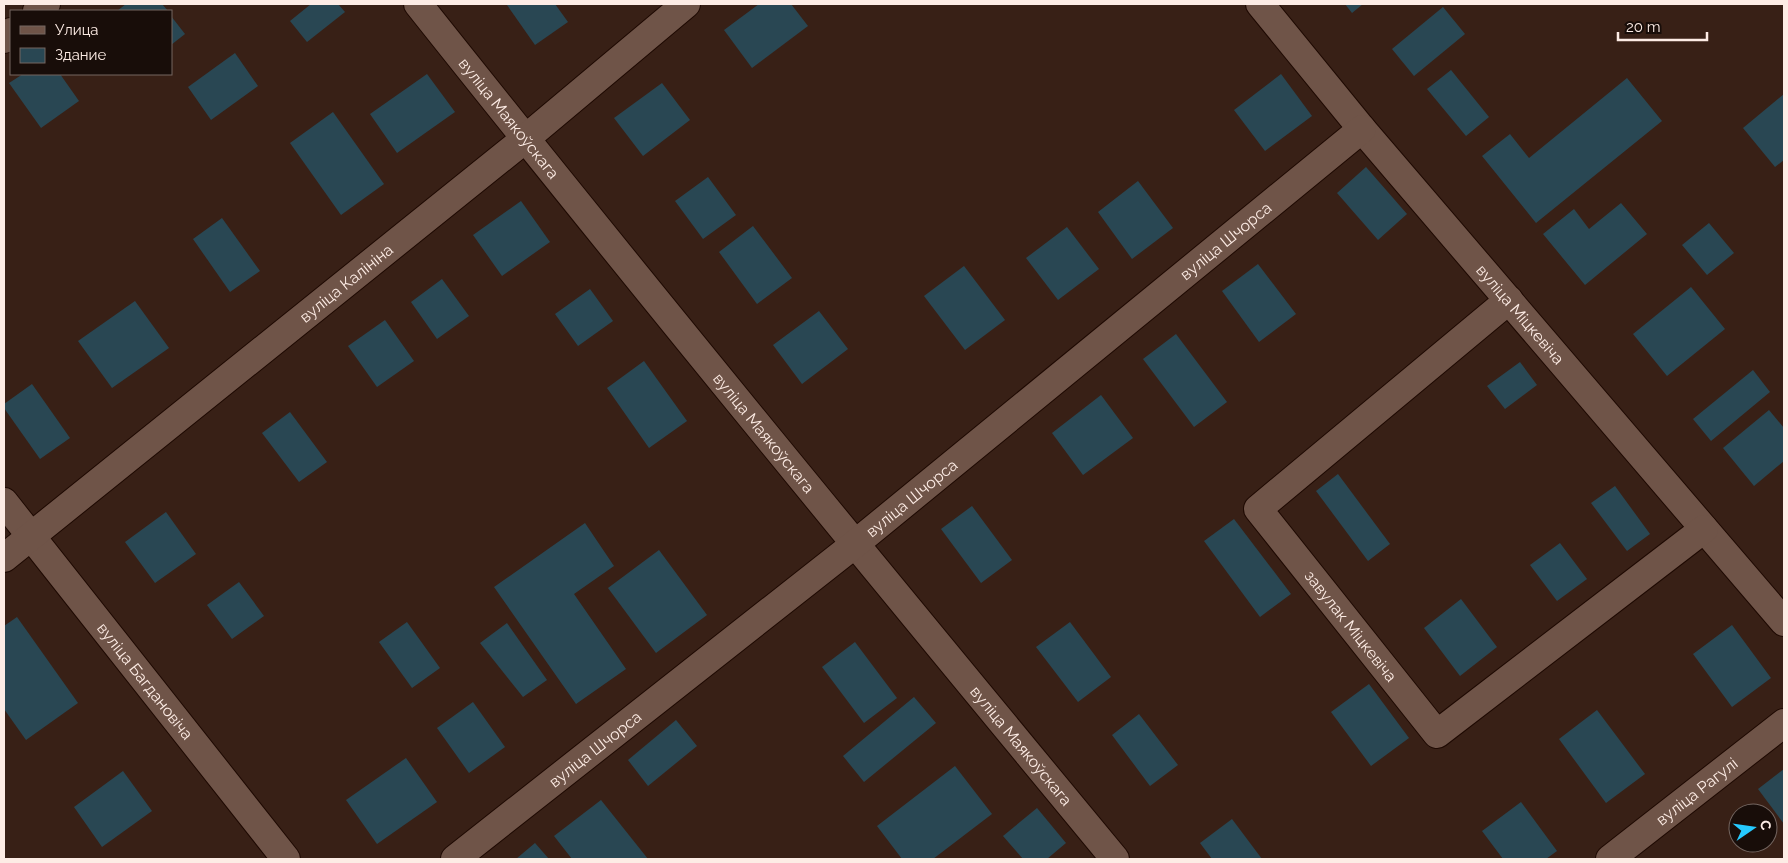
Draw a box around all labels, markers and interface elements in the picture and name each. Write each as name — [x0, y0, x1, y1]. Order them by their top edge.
legend — [10, 10, 172, 75]
scale bar — [1618, 10, 1707, 42]
text: 20 m — [1626, 18, 1661, 36]
text: Улица — [55, 21, 99, 39]
text: Здание — [55, 46, 107, 64]
street label: вуліца Маякоўскага — [455, 54, 563, 182]
street label: вуліца Шчорса — [1176, 198, 1275, 284]
street label: вуліца Калініна — [296, 240, 397, 326]
street label: вуліца Міцкевіча — [1473, 260, 1568, 368]
street label: вуліца Маякоўскага — [709, 369, 819, 497]
street label: вуліца Шчорса — [862, 455, 961, 541]
street label: завулак Міцкевіча — [1301, 566, 1401, 685]
street label: вуліца Багдановіча — [93, 619, 197, 743]
street label: вуліца Маякоўскага — [966, 682, 1076, 809]
street label: вуліца Шчорса — [545, 707, 645, 791]
street label: вуліца Рагулі — [1652, 753, 1741, 829]
north arrow — [1728, 803, 1778, 853]
text: С — [1757, 819, 1775, 832]

